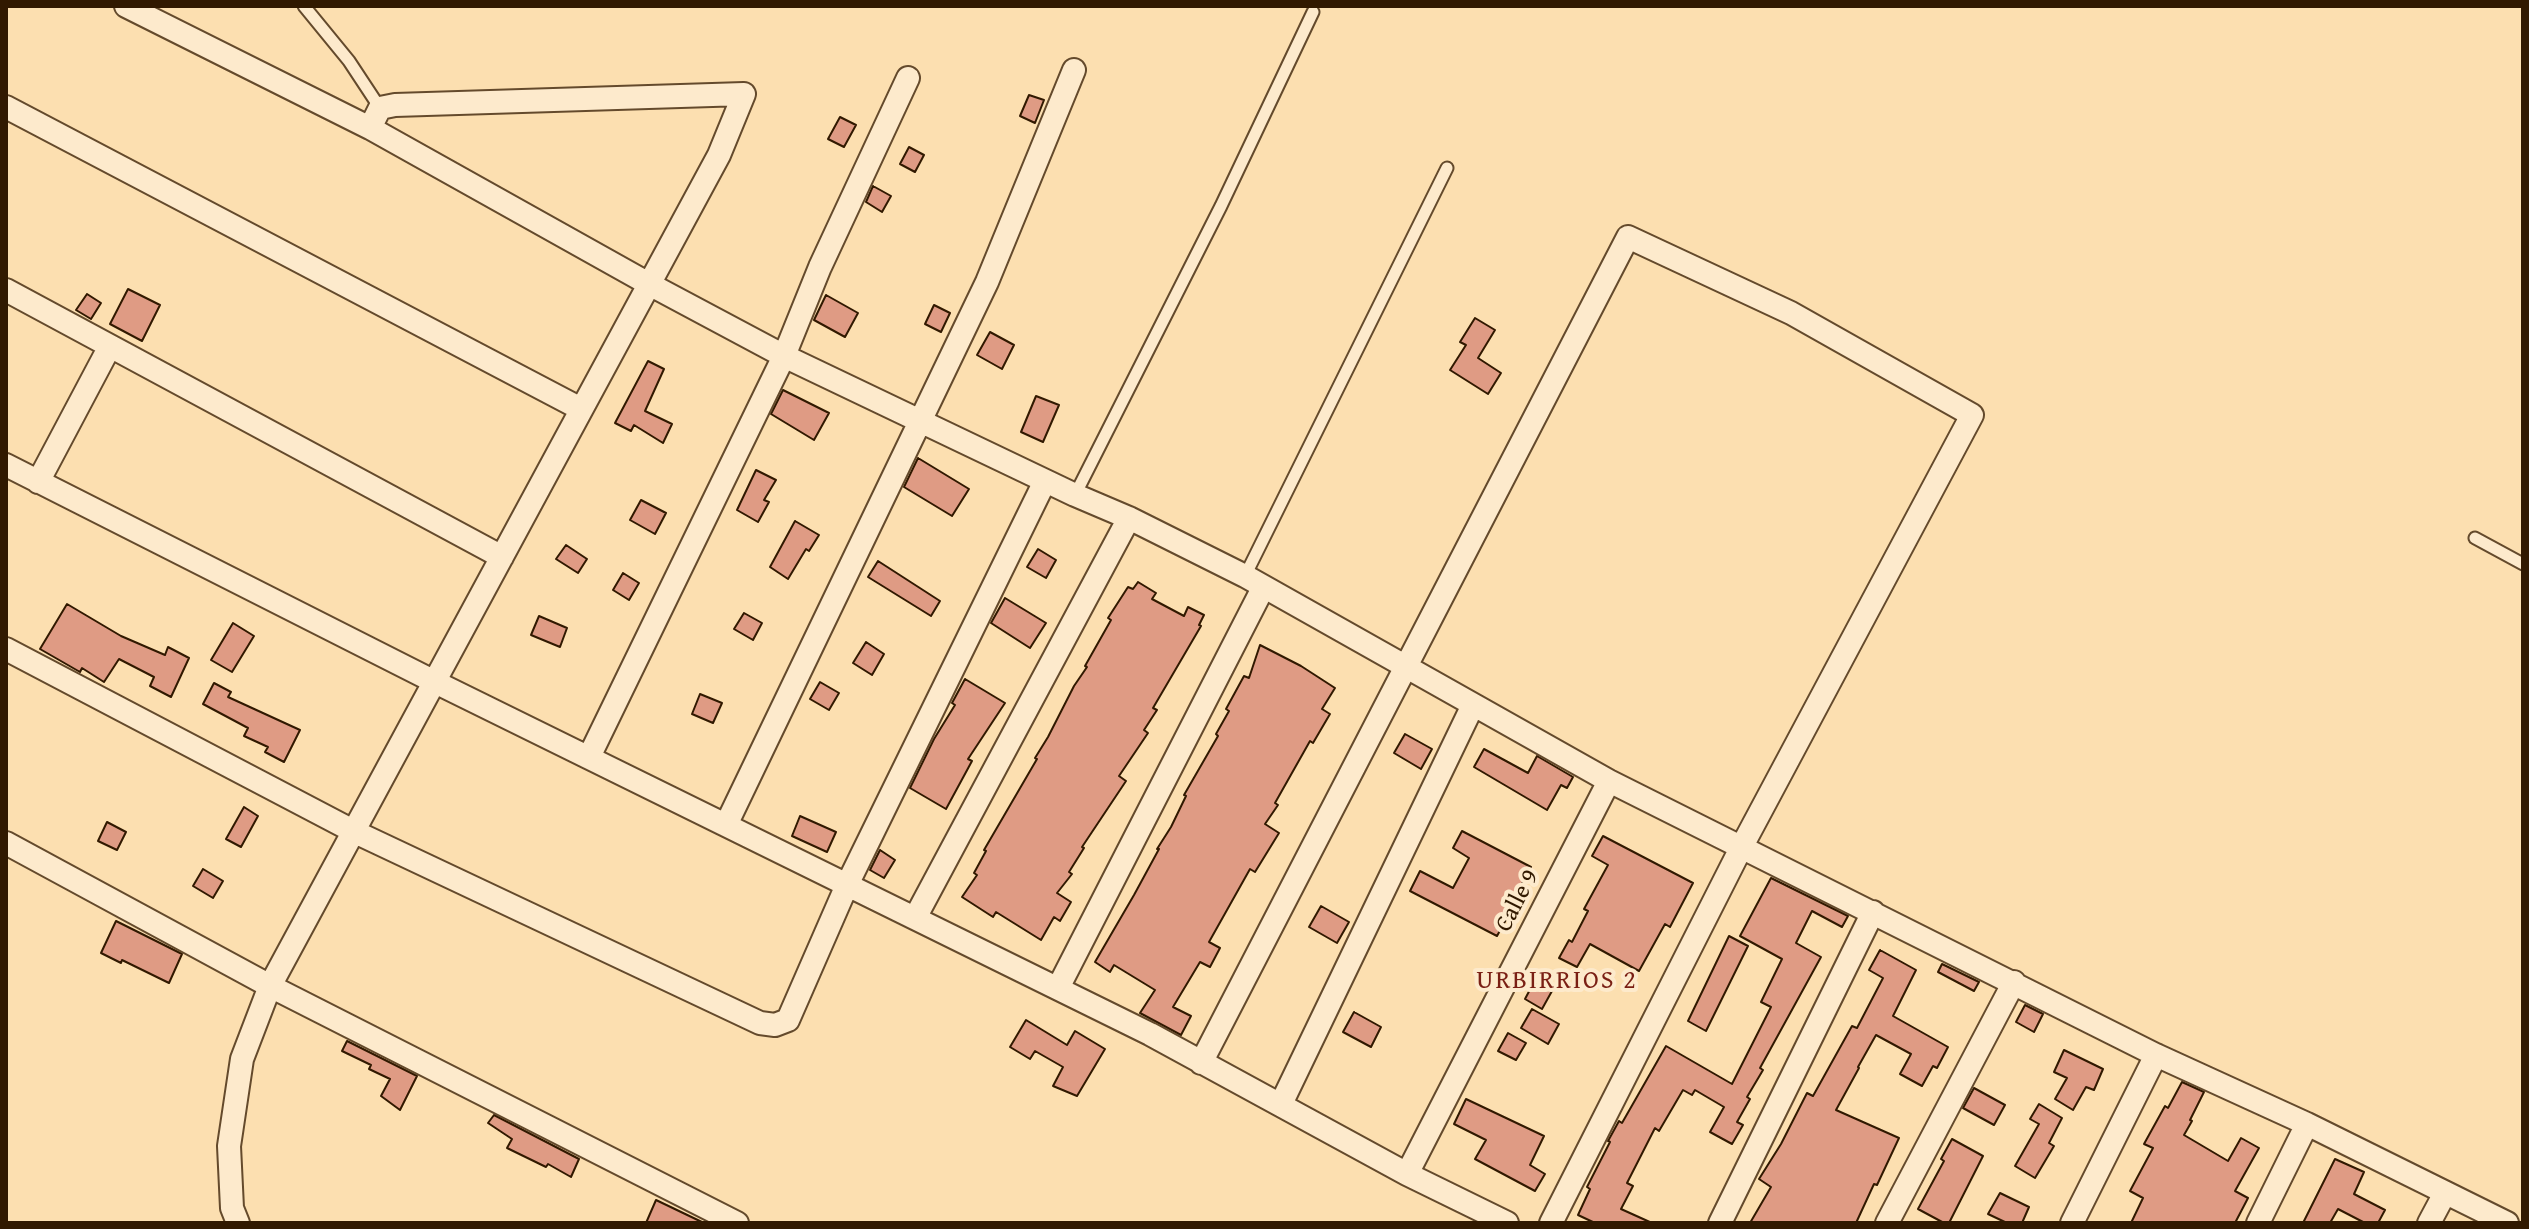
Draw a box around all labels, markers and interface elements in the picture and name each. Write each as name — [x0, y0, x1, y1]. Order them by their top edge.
street label: Calle 9 — [1490, 865, 1546, 937]
district label: URBIRRIOS 2 — [1476, 965, 1638, 997]

